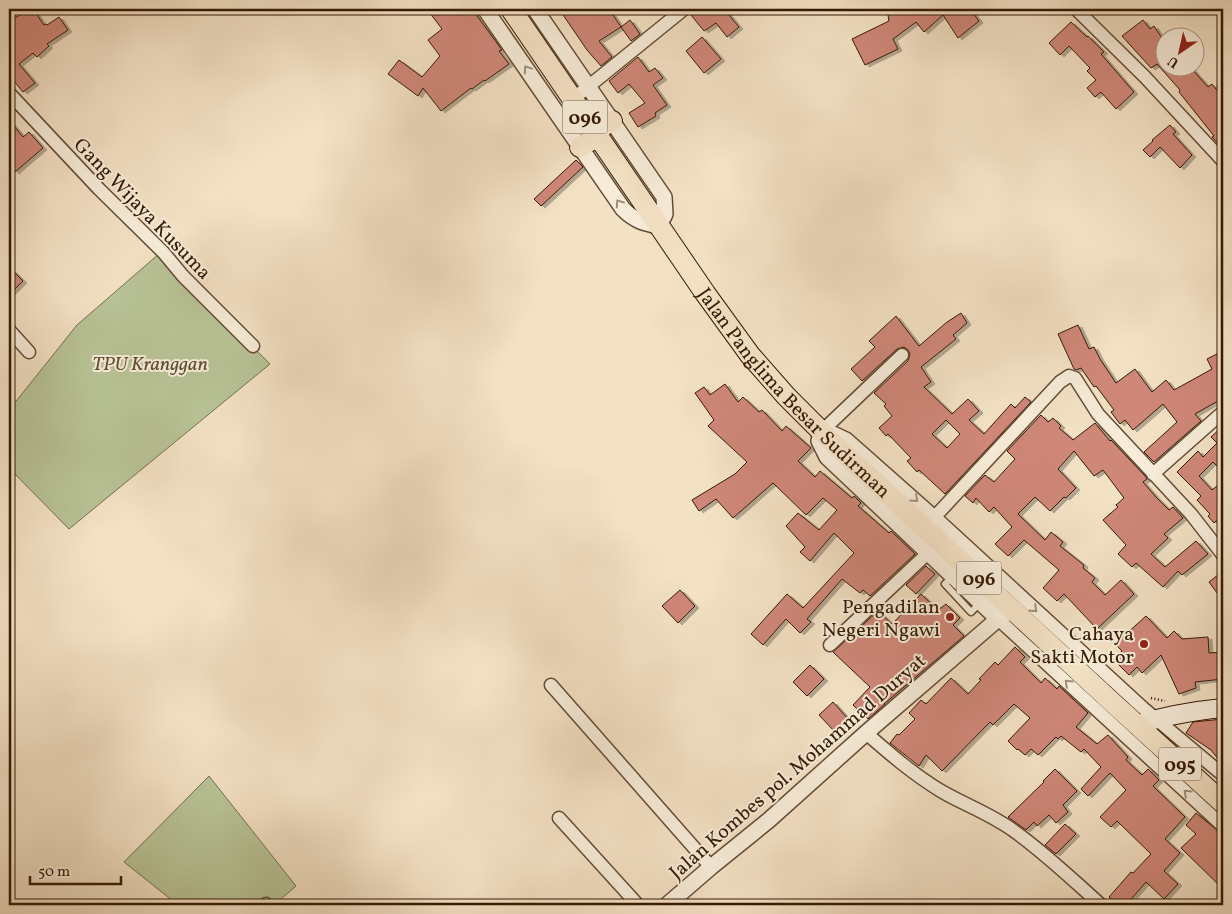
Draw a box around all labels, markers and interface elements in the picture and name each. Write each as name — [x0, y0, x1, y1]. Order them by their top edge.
north arrow — [1154, 28, 1204, 78]
text: U — [1164, 51, 1183, 72]
one-way arrow — [524, 65, 533, 75]
road number: 096 — [562, 100, 608, 134]
street label: Gang Wijaya Kusuma — [66, 132, 217, 287]
one-way arrow — [616, 199, 625, 209]
street label: Jalan Panglima Besar Sudirman — [689, 283, 896, 506]
park label: TPU Kranggan — [92, 351, 208, 379]
one-way arrow — [909, 493, 918, 502]
road number: 096 — [956, 562, 1002, 594]
place label: Pengadilan Negeri Ngawi — [822, 594, 940, 645]
one-way arrow — [1029, 603, 1038, 612]
marker: Pengadilan Negeri Ngawi — [944, 611, 956, 623]
place label: Cahaya Sakti Motor — [1030, 621, 1134, 672]
marker: Cahaya Sakti Motor — [1138, 638, 1150, 650]
street label: Jalan Kombes pol. Mohammad Duryat — [664, 648, 933, 887]
one-way arrow — [1064, 680, 1073, 689]
road number: 095 — [1159, 748, 1201, 781]
one-way arrow — [1184, 790, 1193, 799]
scale bar — [30, 854, 121, 886]
text: 50 m — [38, 862, 70, 883]

